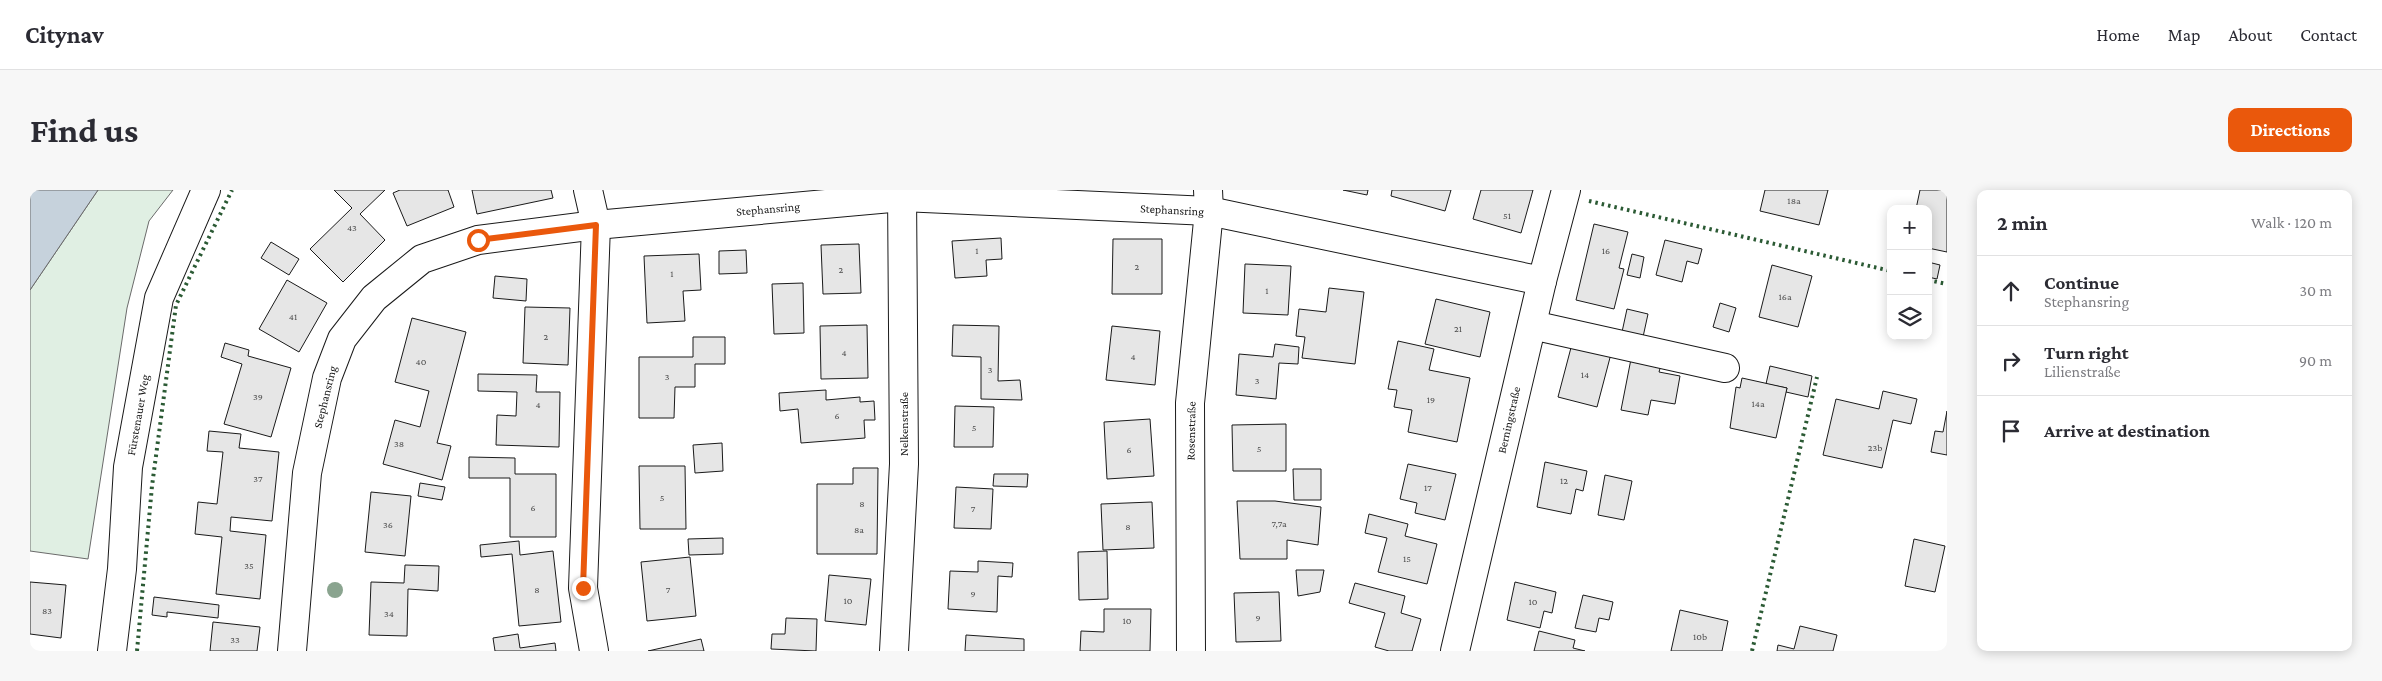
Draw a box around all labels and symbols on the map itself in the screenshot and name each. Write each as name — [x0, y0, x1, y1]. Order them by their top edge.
house number: 18a — [1787, 195, 1801, 206]
street label: Stephansring — [736, 199, 801, 219]
street label: Stephansring — [1140, 201, 1204, 219]
house number: 51 — [1503, 210, 1511, 221]
house number: 43 — [347, 222, 357, 233]
route start — [467, 229, 490, 252]
house number: 1 — [975, 245, 979, 256]
house number: 16 — [1602, 245, 1610, 256]
house number: 2 — [1135, 261, 1140, 272]
house number: 2 — [839, 264, 844, 275]
house number: 1 — [670, 268, 674, 279]
house number: 1 — [1265, 285, 1269, 296]
house number: 16a — [1778, 291, 1792, 302]
house number: 41 — [289, 311, 297, 322]
house number: 21 — [1454, 323, 1462, 334]
house number: 2 — [544, 331, 549, 342]
house number: 4 — [841, 347, 847, 358]
house number: 4 — [1130, 351, 1136, 362]
house number: 40 — [416, 356, 427, 367]
street label: Stephansring — [310, 364, 340, 430]
house number: 3 — [988, 364, 993, 375]
house number: 14 — [1581, 369, 1589, 380]
house number: 3 — [665, 371, 670, 382]
street label: Fürstenauer Weg — [124, 373, 152, 457]
house number: 3 — [1255, 375, 1260, 386]
street label: Berningstraße — [1495, 385, 1523, 455]
house number: 39 — [253, 391, 263, 402]
street label: Nelkenstraße — [897, 392, 911, 456]
house number: 19 — [1427, 394, 1435, 405]
house number: 14a — [1751, 398, 1765, 409]
house number: 4 — [535, 399, 541, 410]
street label: Rosenstraße — [1183, 401, 1199, 461]
house number: 6 — [834, 410, 840, 421]
house number: 5 — [972, 422, 977, 433]
house number: 38 — [394, 438, 404, 449]
house number: 23b — [1868, 442, 1882, 453]
house number: 5 — [1257, 443, 1262, 454]
house number: 6 — [1126, 444, 1132, 455]
house number: 37 — [253, 473, 263, 484]
house number: 12 — [1560, 475, 1568, 486]
house number: 17 — [1424, 482, 1432, 493]
house number: 5 — [660, 492, 665, 503]
house number: 8 — [859, 498, 865, 509]
house number: 6 — [530, 502, 536, 513]
house number: 7 — [971, 503, 976, 514]
house number: 7,7a — [1271, 518, 1287, 529]
house number: 36 — [383, 519, 393, 530]
house number: 8 — [1125, 521, 1131, 532]
house number: 8a — [854, 524, 864, 535]
house number: 15 — [1403, 553, 1411, 564]
house number: 35 — [244, 560, 254, 571]
route end — [572, 577, 595, 600]
house number: 8 — [534, 584, 540, 595]
house number: 7 — [666, 584, 671, 595]
house number: 9 — [970, 588, 976, 599]
house number: 10 — [844, 595, 853, 606]
house number: 10 — [1529, 596, 1538, 607]
house number: 83 — [42, 605, 52, 616]
house number: 34 — [384, 608, 394, 619]
house number: 9 — [1255, 612, 1261, 623]
house number: 10 — [1123, 615, 1132, 626]
house number: 10b — [1693, 631, 1707, 642]
house number: 33 — [230, 634, 240, 645]

